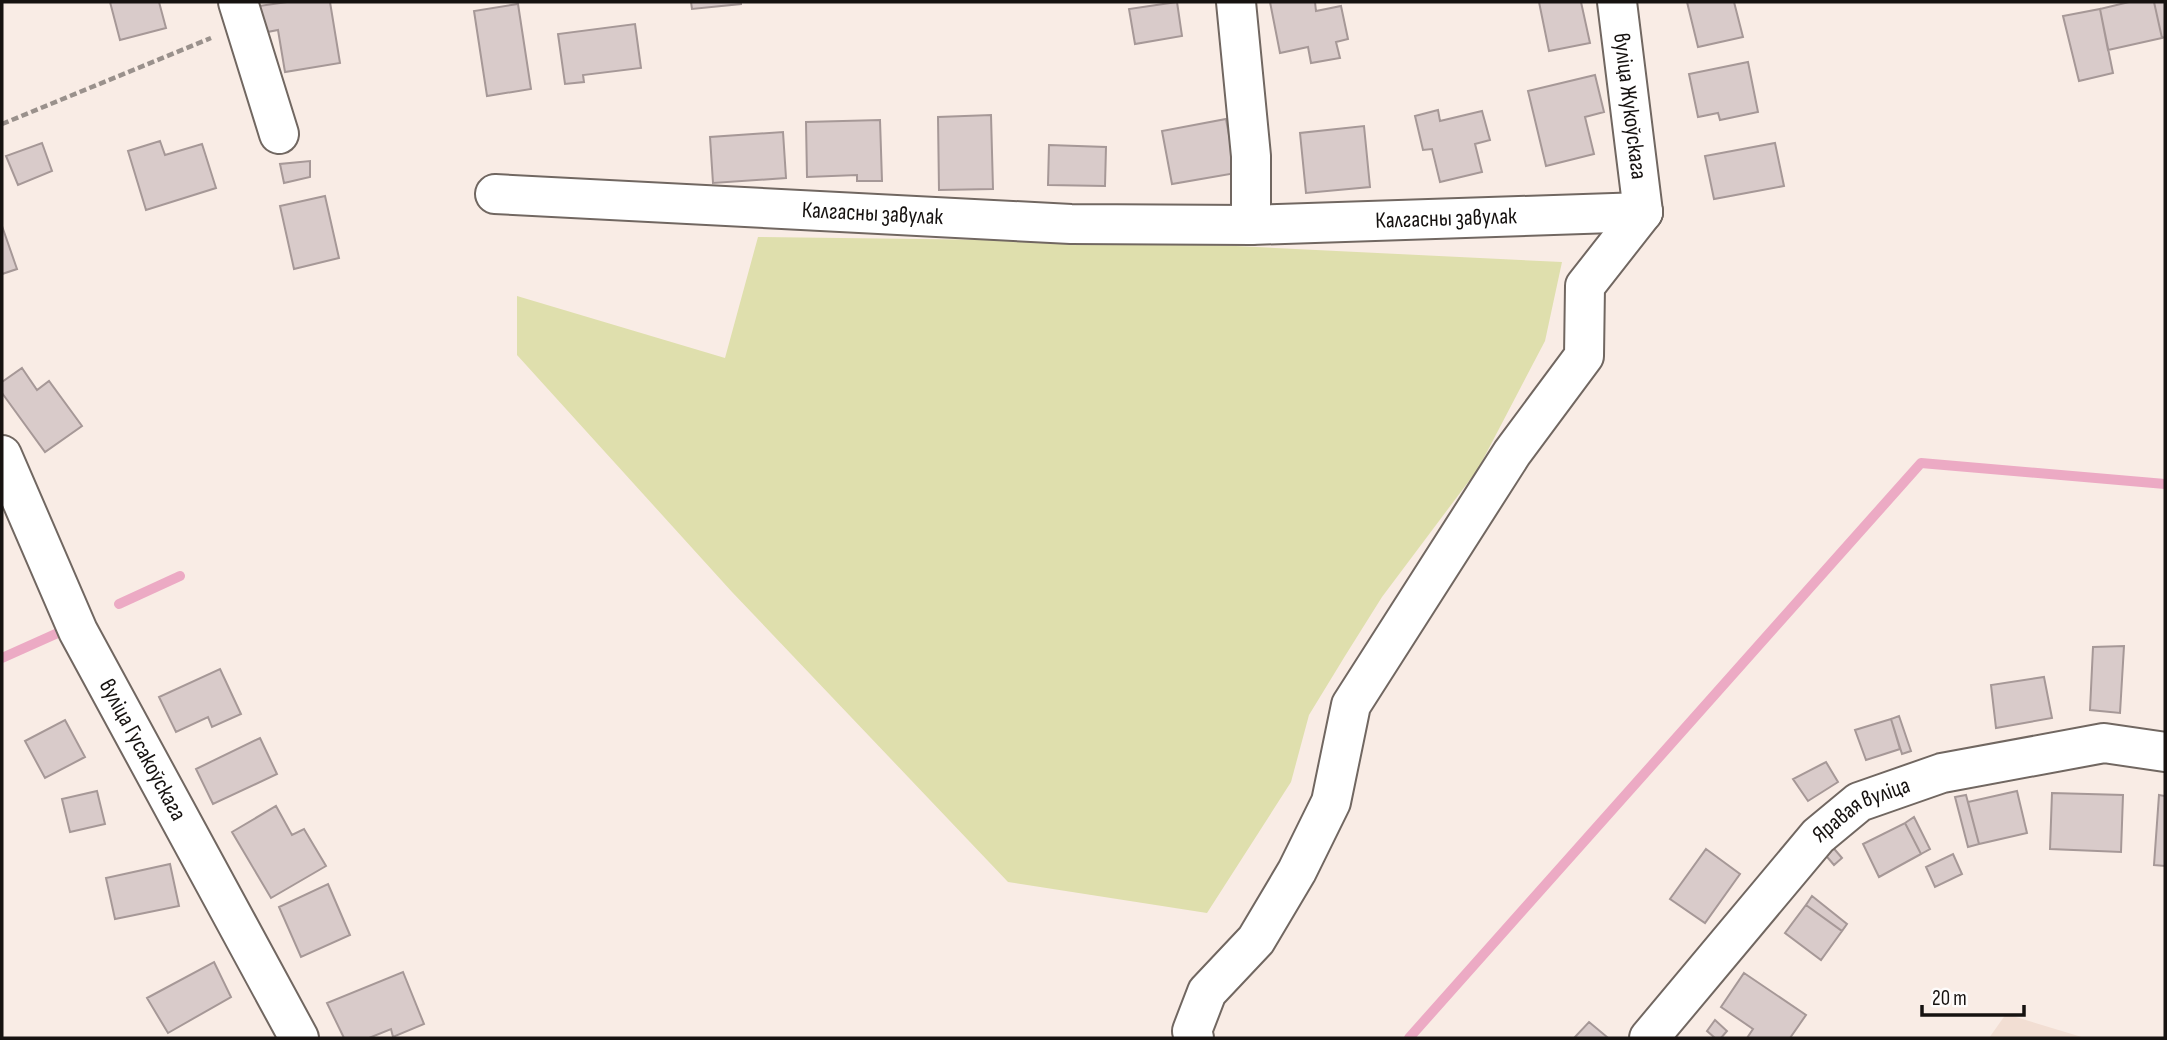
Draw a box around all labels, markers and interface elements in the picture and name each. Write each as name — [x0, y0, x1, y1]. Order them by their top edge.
street label: вуліца Жукоўскага — [1607, 31, 1653, 181]
street label: Калгасны завулак — [801, 196, 944, 231]
street label: Калгасны завулак — [1375, 202, 1518, 235]
street label: вуліца Гусакоўскага — [93, 674, 192, 826]
street label: Яравая вуліца — [1807, 771, 1914, 849]
scale bar — [1922, 974, 2024, 1018]
text: 20 m — [1932, 986, 1967, 1011]

